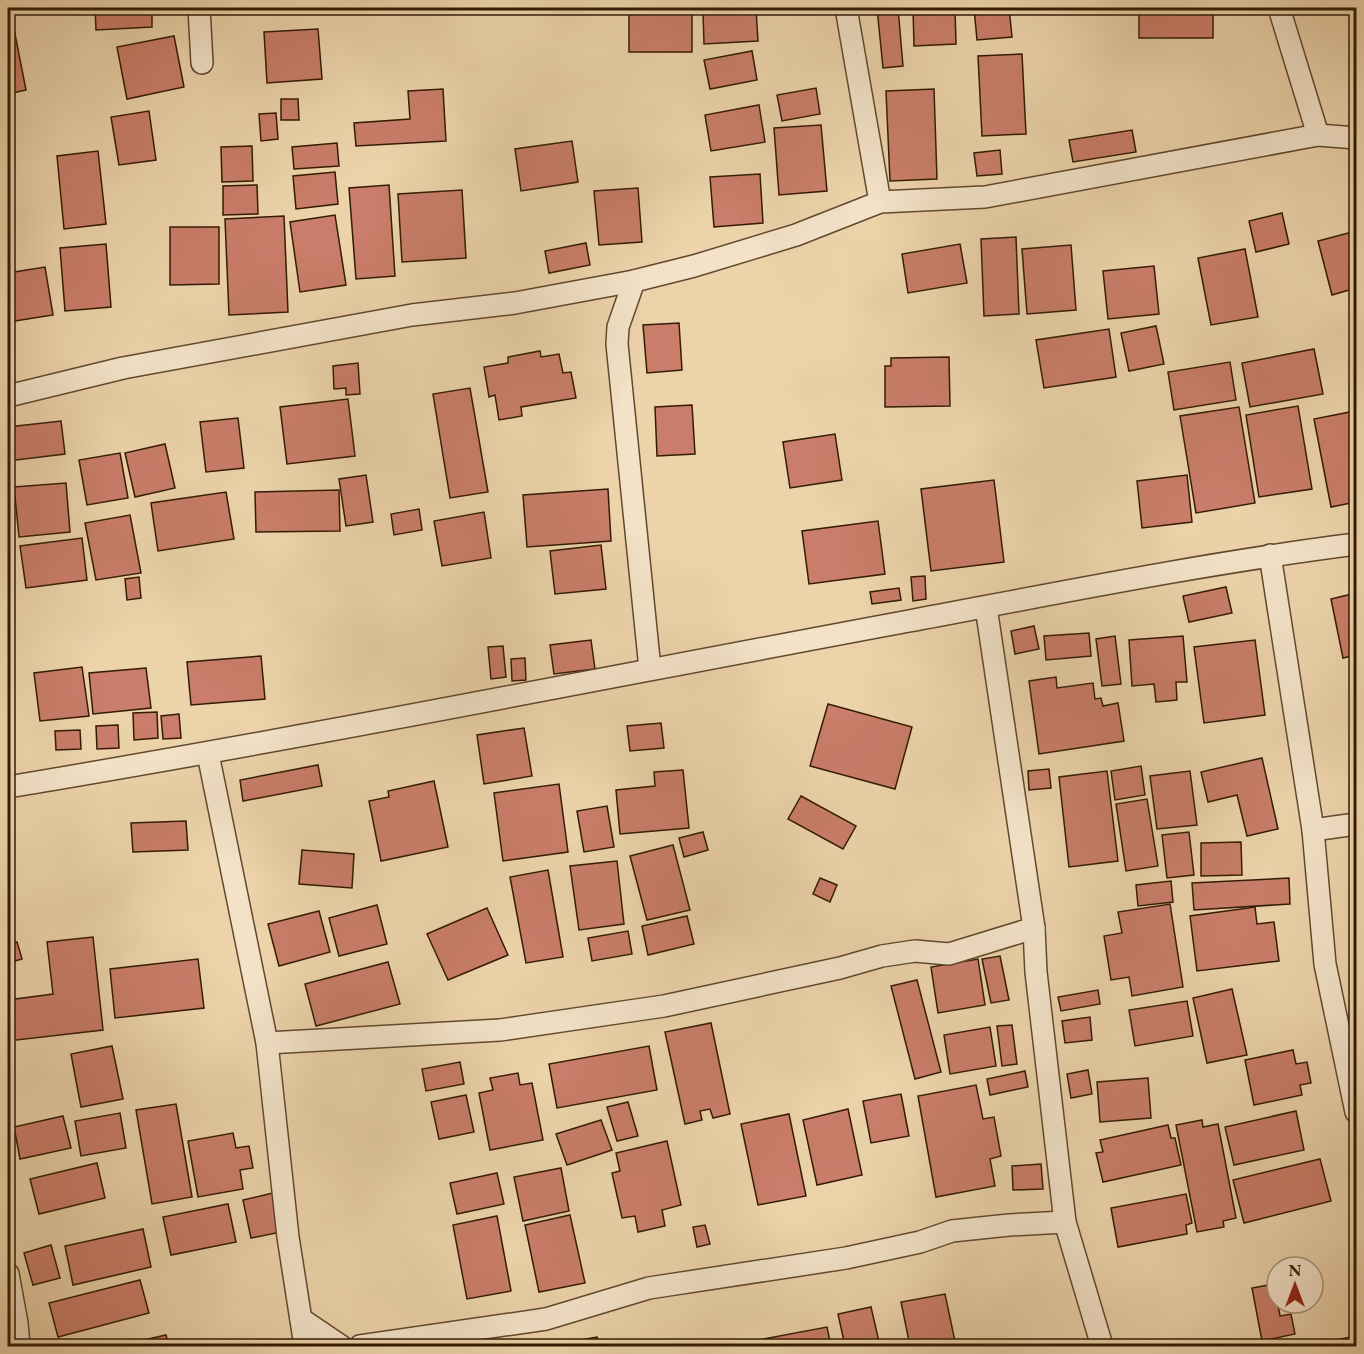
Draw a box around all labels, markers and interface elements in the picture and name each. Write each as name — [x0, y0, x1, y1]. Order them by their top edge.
north arrow — [1265, 1255, 1325, 1315]
text: N — [1289, 1260, 1302, 1281]

